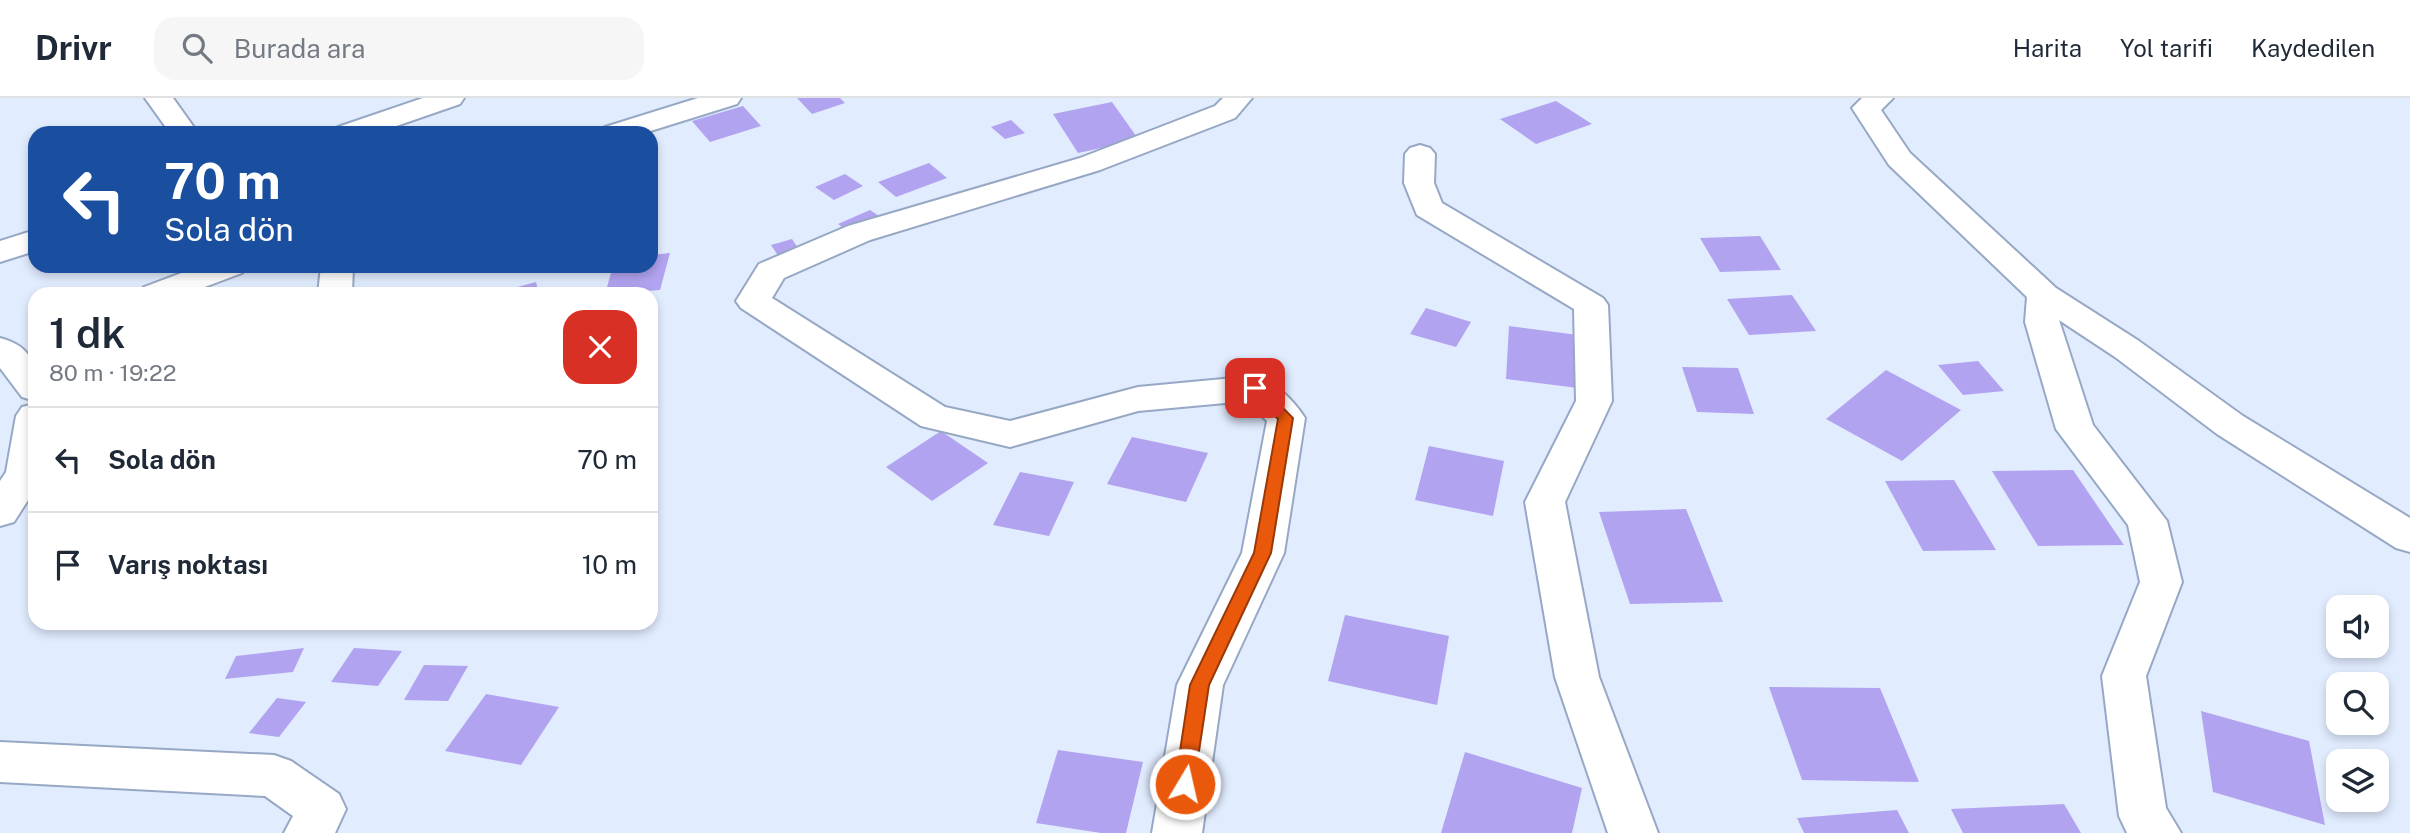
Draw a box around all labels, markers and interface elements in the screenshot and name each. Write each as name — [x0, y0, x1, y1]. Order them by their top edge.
search box — [154, 17, 644, 80]
text: Drivr — [35, 29, 112, 67]
icon: search — [178, 29, 216, 67]
text: Burada ara — [234, 33, 365, 64]
text: Harita — [2013, 34, 2082, 62]
text: Yol tarifi — [2120, 34, 2213, 62]
text: Kaydedilen — [2251, 34, 2375, 62]
text: 70 m — [164, 152, 281, 210]
icon: left — [49, 154, 140, 245]
text: Sola dön — [164, 211, 294, 248]
text: 1 dk — [49, 308, 126, 357]
button: close — [563, 310, 637, 384]
pin — [1225, 358, 1285, 418]
text: 80 m · 19:22 — [49, 359, 176, 386]
icon: arrive — [1236, 369, 1274, 407]
icon: left — [49, 441, 87, 479]
text: Sola dön — [108, 444, 216, 475]
text: 70 m — [577, 444, 637, 475]
icon: arrive — [49, 546, 87, 584]
text: Varış noktası — [108, 549, 268, 580]
text: 10 m — [582, 549, 637, 580]
map controls — [2326, 595, 2389, 812]
button: sound — [2326, 595, 2389, 658]
button: search — [2326, 672, 2389, 735]
position arrow — [1148, 747, 1222, 821]
button: layers — [2326, 749, 2389, 812]

